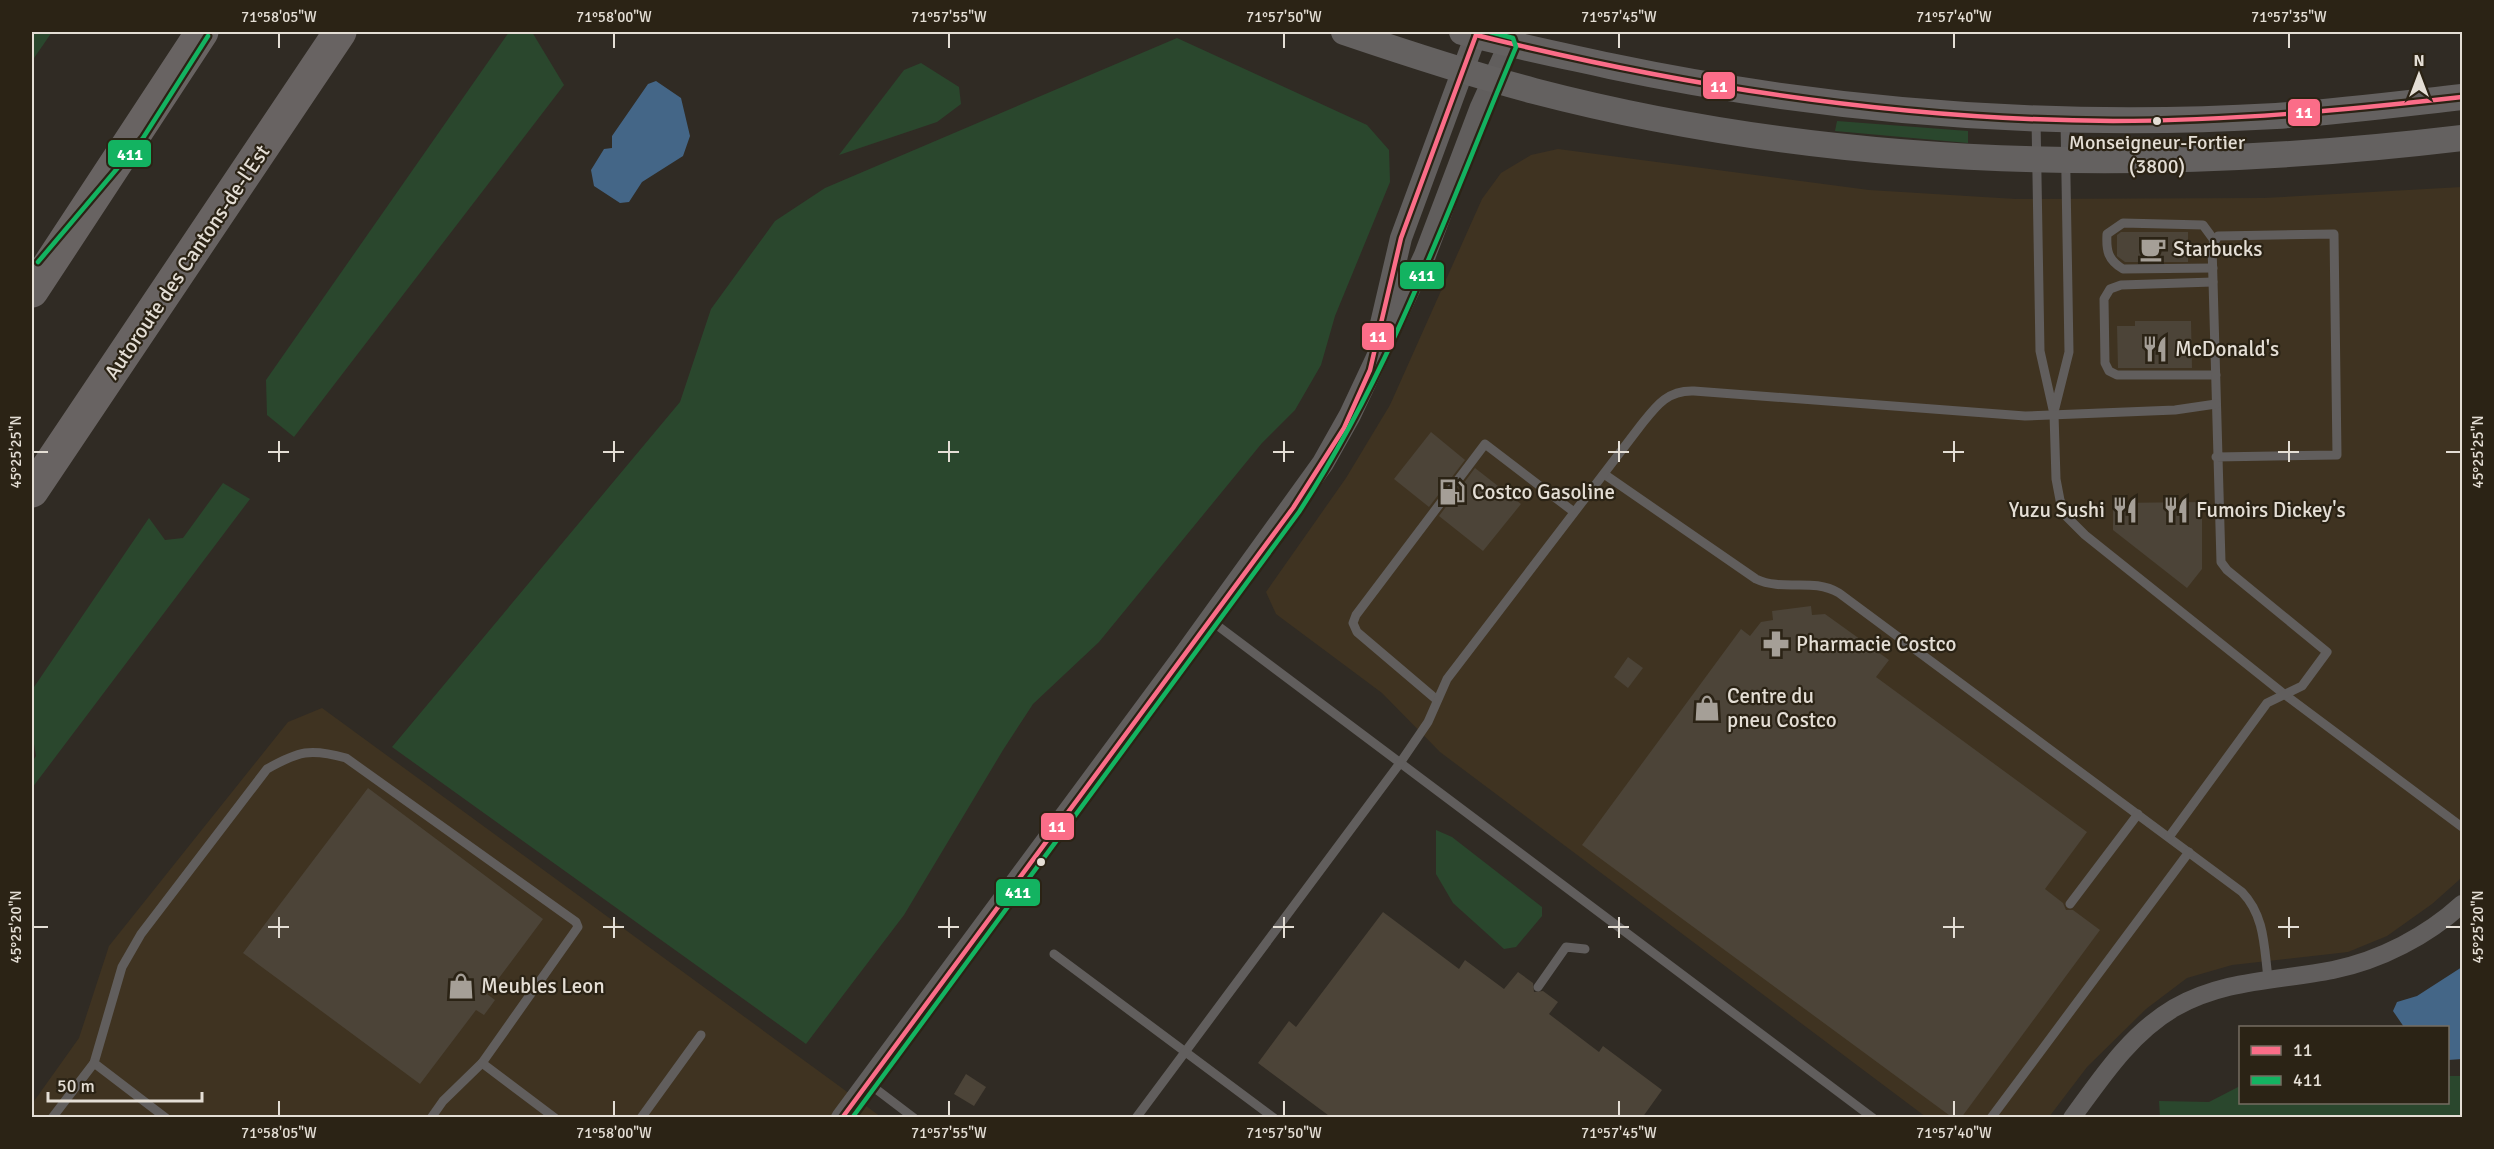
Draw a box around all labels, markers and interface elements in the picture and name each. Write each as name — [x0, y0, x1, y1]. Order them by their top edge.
text: 71°58'05"W — [241, 8, 317, 26]
text: 71°58'00"W — [576, 8, 652, 26]
text: 71°57'55"W — [911, 8, 987, 26]
text: 71°57'50"W — [1246, 8, 1322, 26]
text: 71°57'45"W — [1581, 8, 1657, 26]
text: 71°57'40"W — [1916, 8, 1992, 26]
text: 71°57'35"W — [2251, 8, 2327, 26]
north arrow — [2389, 45, 2449, 105]
text: N — [2413, 51, 2425, 71]
line badge: 11 — [1702, 71, 1736, 100]
text: 11 — [1710, 77, 1728, 97]
line badge: 11 — [2287, 98, 2321, 127]
text: 11 — [2295, 103, 2313, 123]
marker: Monseigneur-Fortier (3800) — [2151, 115, 2163, 127]
place label: Monseigneur-Fortier (3800) — [2069, 130, 2246, 179]
line badge: 411 — [107, 139, 152, 168]
street label: Autoroute des Cantons-de-l'Est — [99, 140, 275, 384]
text: 411 — [117, 145, 143, 165]
cafe icon: Starbucks — [2138, 234, 2168, 264]
place label: Starbucks — [2173, 236, 2263, 262]
line badge: 411 — [1399, 261, 1445, 290]
text: 411 — [1409, 266, 1435, 286]
line badge: 11 — [1361, 322, 1395, 351]
text: 11 — [1369, 327, 1387, 347]
restaurant icon: McDonald's — [2140, 334, 2170, 364]
place label: McDonald's — [2175, 336, 2279, 362]
text: 45°25'25"N — [7, 415, 25, 489]
text: 45°25'25"N — [2469, 415, 2487, 489]
fuel station icon: Costco Gasoline — [1437, 477, 1467, 507]
place label: Costco Gasoline — [1472, 479, 1615, 505]
restaurant icon: Yuzu Sushi — [2110, 495, 2140, 525]
restaurant icon: Fumoirs Dickey's — [2161, 495, 2191, 525]
place label: Yuzu Sushi — [2009, 497, 2105, 523]
place label: Fumoirs Dickey's — [2196, 497, 2346, 523]
pharmacy icon: Pharmacie Costco — [1761, 629, 1791, 659]
place label: Pharmacie Costco — [1796, 631, 1956, 657]
place label: Centre du pneu Costco — [1727, 683, 1837, 733]
shop icon: Centre du pneu Costco — [1692, 693, 1722, 723]
line badge: 11 — [1040, 812, 1075, 841]
text: 11 — [1048, 817, 1066, 837]
unlabelled marker — [1035, 856, 1047, 868]
line badge: 411 — [995, 878, 1041, 907]
text: 411 — [1005, 883, 1031, 903]
text: 45°25'20"N — [7, 890, 25, 964]
text: 45°25'20"N — [2469, 890, 2487, 964]
shop icon: Meubles Leon — [446, 971, 476, 1001]
place label: Meubles Leon — [481, 973, 605, 999]
legend — [2239, 1026, 2449, 1104]
text: 11 — [2293, 1039, 2312, 1061]
scale bar — [48, 1065, 202, 1103]
text: 411 — [2293, 1069, 2322, 1091]
text: 50 m — [57, 1075, 95, 1097]
text: 71°58'05"W — [241, 1124, 317, 1142]
text: 71°58'00"W — [576, 1124, 652, 1142]
text: 71°57'55"W — [911, 1124, 987, 1142]
text: 71°57'50"W — [1246, 1124, 1322, 1142]
text: 71°57'45"W — [1581, 1124, 1657, 1142]
text: 71°57'40"W — [1916, 1124, 1992, 1142]

